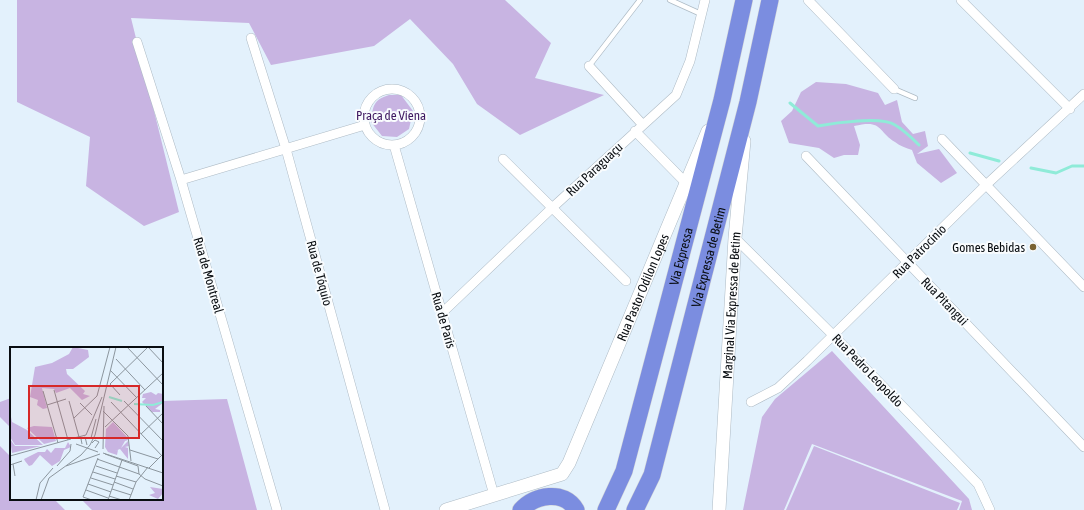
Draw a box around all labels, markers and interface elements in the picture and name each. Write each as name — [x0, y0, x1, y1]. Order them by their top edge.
park label: Praça de Viena — [356, 108, 426, 123]
street label: Rua Paraguaçu — [563, 140, 626, 199]
street label: Via Expressa de Betim — [688, 205, 729, 309]
street label: Rua Patrocínio — [889, 221, 949, 281]
street label: Via Expressa — [666, 226, 696, 287]
street label: Rua Pastor Odilon Lopes — [614, 231, 672, 343]
street label: Marginal Via Expressa de Betim — [720, 231, 744, 379]
street label: Rua de Montreal — [190, 235, 227, 315]
street label: Rua de Tóquio — [304, 239, 335, 307]
place label: Gomes Bebidas — [952, 240, 1025, 255]
marker: Gomes Bebidas — [1028, 242, 1038, 252]
street label: Rua Pitangui — [918, 274, 971, 328]
street label: Rua de Paris — [428, 290, 459, 350]
street label: Rua Pedro Leopoldo — [829, 331, 906, 410]
inset map — [10, 347, 163, 500]

